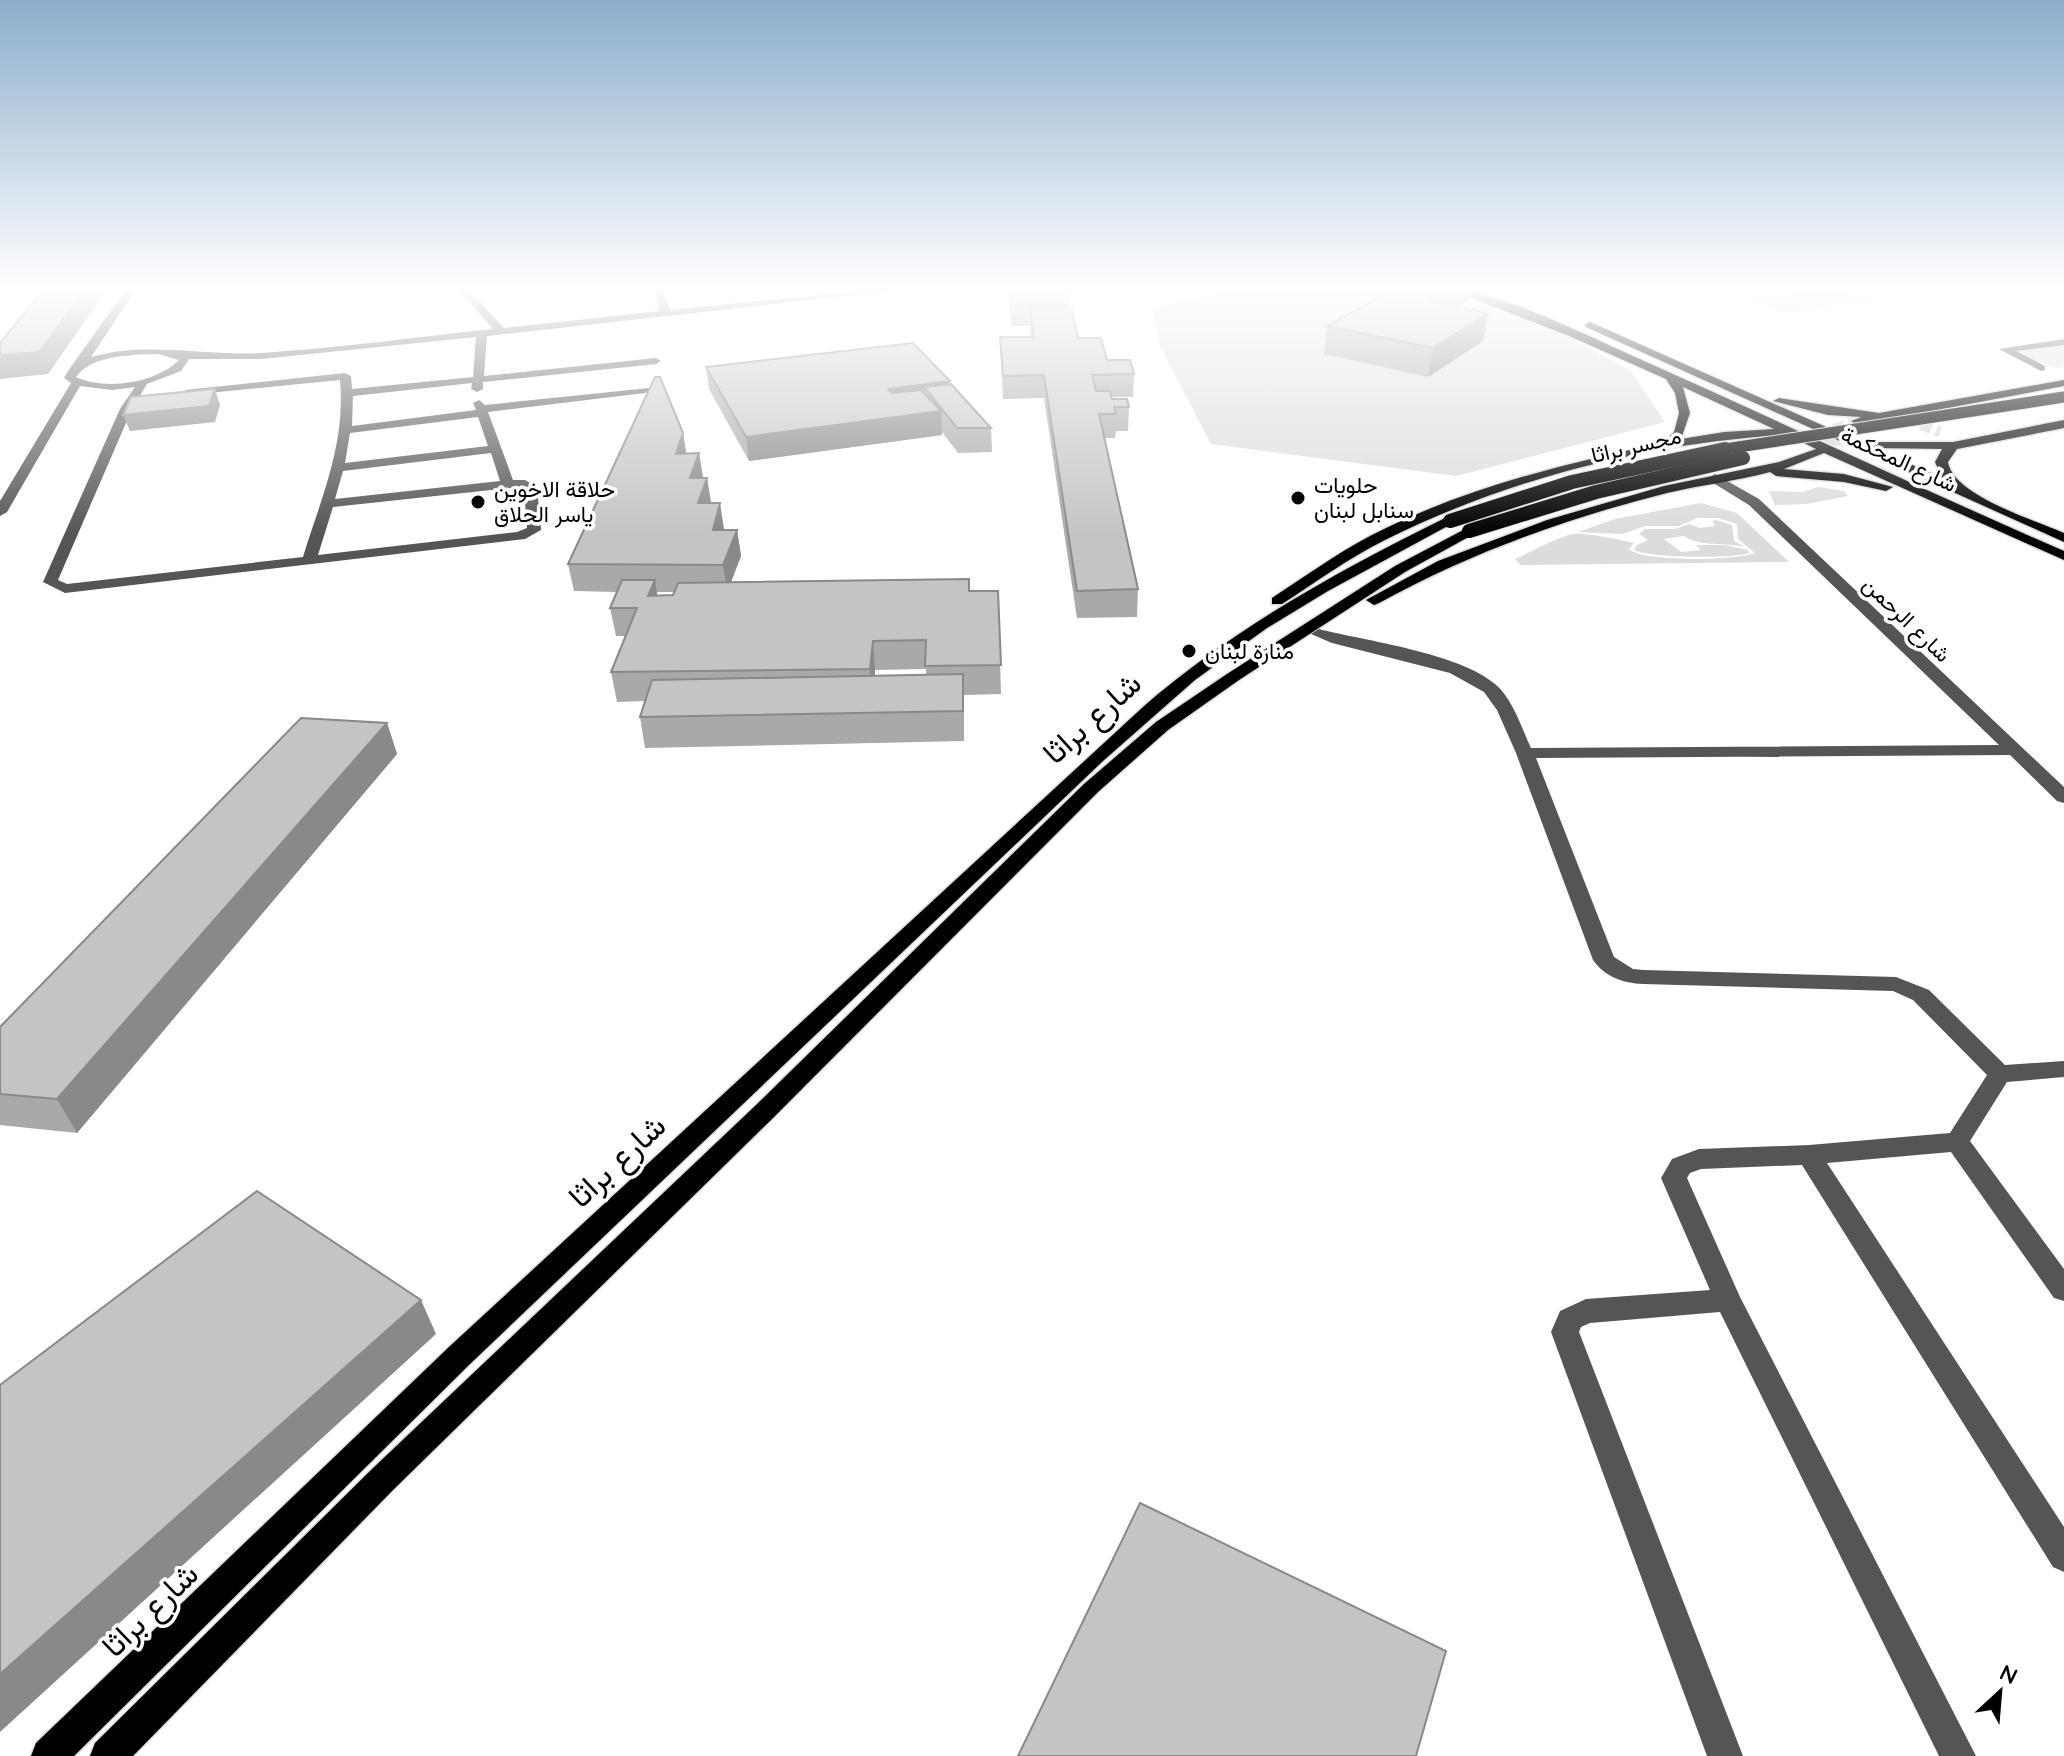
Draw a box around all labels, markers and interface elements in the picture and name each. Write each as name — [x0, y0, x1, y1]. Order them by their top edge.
street label: شارع المحكمة — [1836, 420, 1961, 499]
street label: مجسر براثا — [1588, 421, 1684, 469]
place label: حلويات سنابل لبنان — [1314, 471, 1414, 524]
place label: حلاقة الاخوين ياسر الحلاق — [494, 475, 615, 528]
marker: حلويات سنابل لبنان — [1289, 489, 1307, 507]
marker: حلاقة الاخوين ياسر الحلاق — [469, 493, 487, 511]
street label: شارع الرحمن — [1856, 570, 1957, 669]
place label: منارة لبنان — [1205, 637, 1294, 665]
marker: منارة لبنان — [1180, 642, 1198, 660]
street label: شارع براثا — [1034, 663, 1151, 774]
street label: شارع براثا — [559, 1105, 676, 1218]
street label: شارع براثا — [93, 1554, 208, 1667]
north arrow — [1960, 1652, 2040, 1732]
text: N — [1995, 1658, 2022, 1690]

